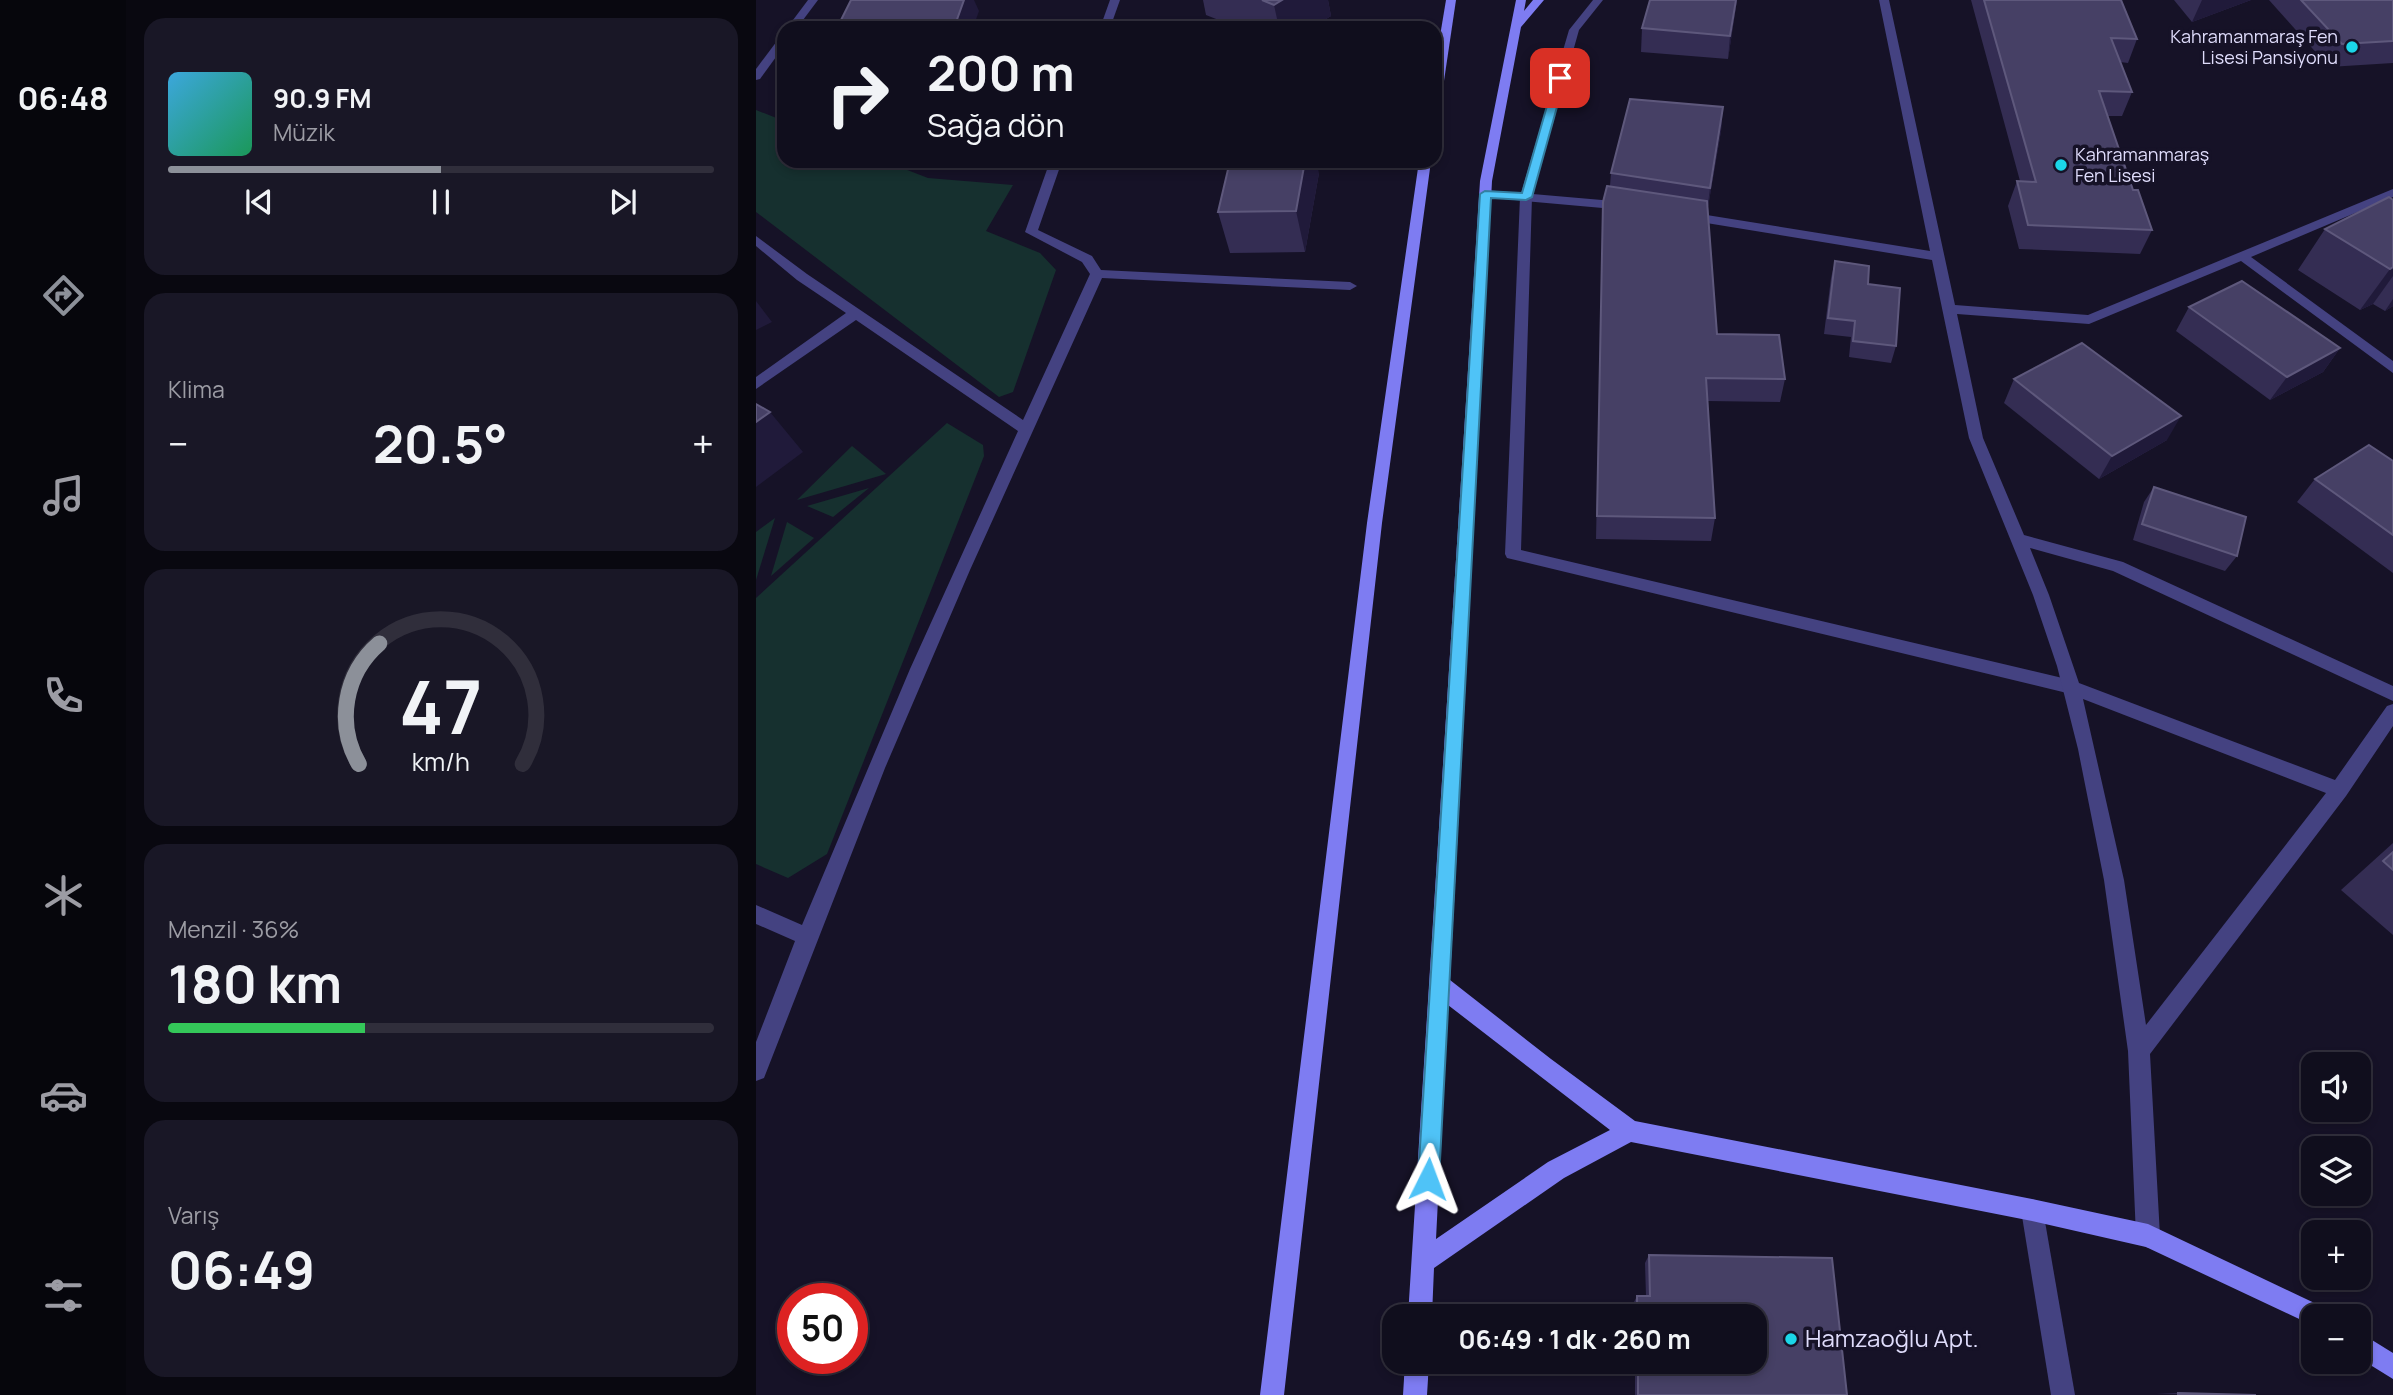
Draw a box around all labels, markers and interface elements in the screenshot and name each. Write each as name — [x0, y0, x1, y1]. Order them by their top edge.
place label: Kahramanmaraş Fen Lisesi Pansiyonu — [2170, 24, 2338, 69]
text: 200 m — [927, 39, 1075, 106]
marker: Kahramanmaraş Fen Lisesi Pansiyonu — [2344, 39, 2360, 55]
pin — [1530, 48, 1590, 108]
icon: right — [812, 49, 903, 140]
icon: arrive — [1541, 59, 1579, 97]
text: 06:48 — [18, 76, 108, 120]
text: 90.9 FM — [273, 80, 371, 116]
text: Sağa dön — [927, 103, 1065, 147]
text: Müzik — [273, 116, 335, 148]
place label: Kahramanmaraş Fen Lisesi — [2075, 142, 2209, 187]
marker: Kahramanmaraş Fen Lisesi — [2053, 157, 2069, 173]
icon: previous — [240, 183, 278, 221]
icon: pause — [422, 183, 460, 221]
icon: next — [604, 183, 642, 221]
icon: directions — [39, 271, 88, 320]
text: Klima — [168, 373, 225, 405]
text: 20.5° — [373, 408, 508, 479]
text: − — [168, 417, 189, 469]
text: + — [692, 417, 714, 469]
icon: music — [39, 471, 88, 520]
text: 47 — [399, 656, 483, 756]
icon: phone — [39, 671, 88, 720]
text: km/h — [412, 743, 470, 778]
icon: climate — [39, 871, 88, 920]
text: Menzil · 36% — [168, 913, 299, 945]
text: 180 km — [168, 948, 342, 1019]
map controls — [2301, 1052, 2371, 1374]
button: sound — [2301, 1052, 2371, 1122]
icon: car — [39, 1071, 88, 1120]
button: layers — [2301, 1136, 2371, 1206]
position arrow — [1391, 1142, 1465, 1216]
text: Varış — [168, 1199, 219, 1231]
button: + — [2301, 1220, 2371, 1290]
text: 06:49 — [168, 1234, 315, 1305]
icon: filters — [39, 1271, 88, 1320]
speed limit sign: 50 — [777, 1283, 868, 1374]
button: − — [2301, 1304, 2371, 1374]
text: 06:49 · 1 dk · 260 m — [1458, 1321, 1691, 1357]
place label: Hamzaoğlu Apt. — [1805, 1321, 1979, 1354]
marker: Hamzaoğlu Apt. — [1783, 1331, 1799, 1347]

